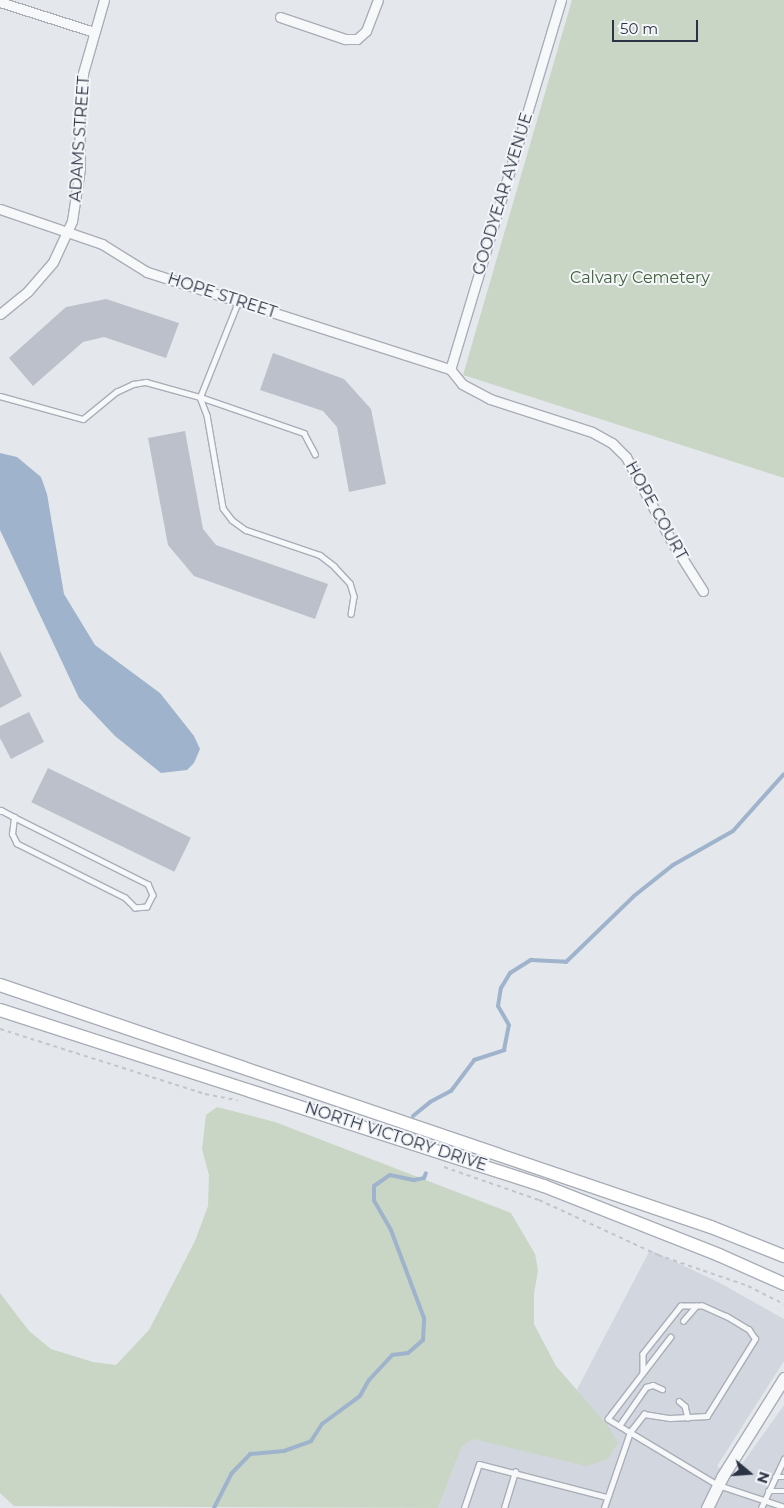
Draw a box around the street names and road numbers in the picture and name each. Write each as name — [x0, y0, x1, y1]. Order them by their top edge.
street label: ADAMS STREET — [66, 75, 94, 203]
street label: GOODYEAR AVENUE — [469, 111, 537, 277]
street label: HOPE STREET — [165, 269, 279, 323]
street label: HOPE COURT — [621, 458, 691, 564]
street label: NORTH VICTORY DRIVE — [303, 1098, 489, 1176]

